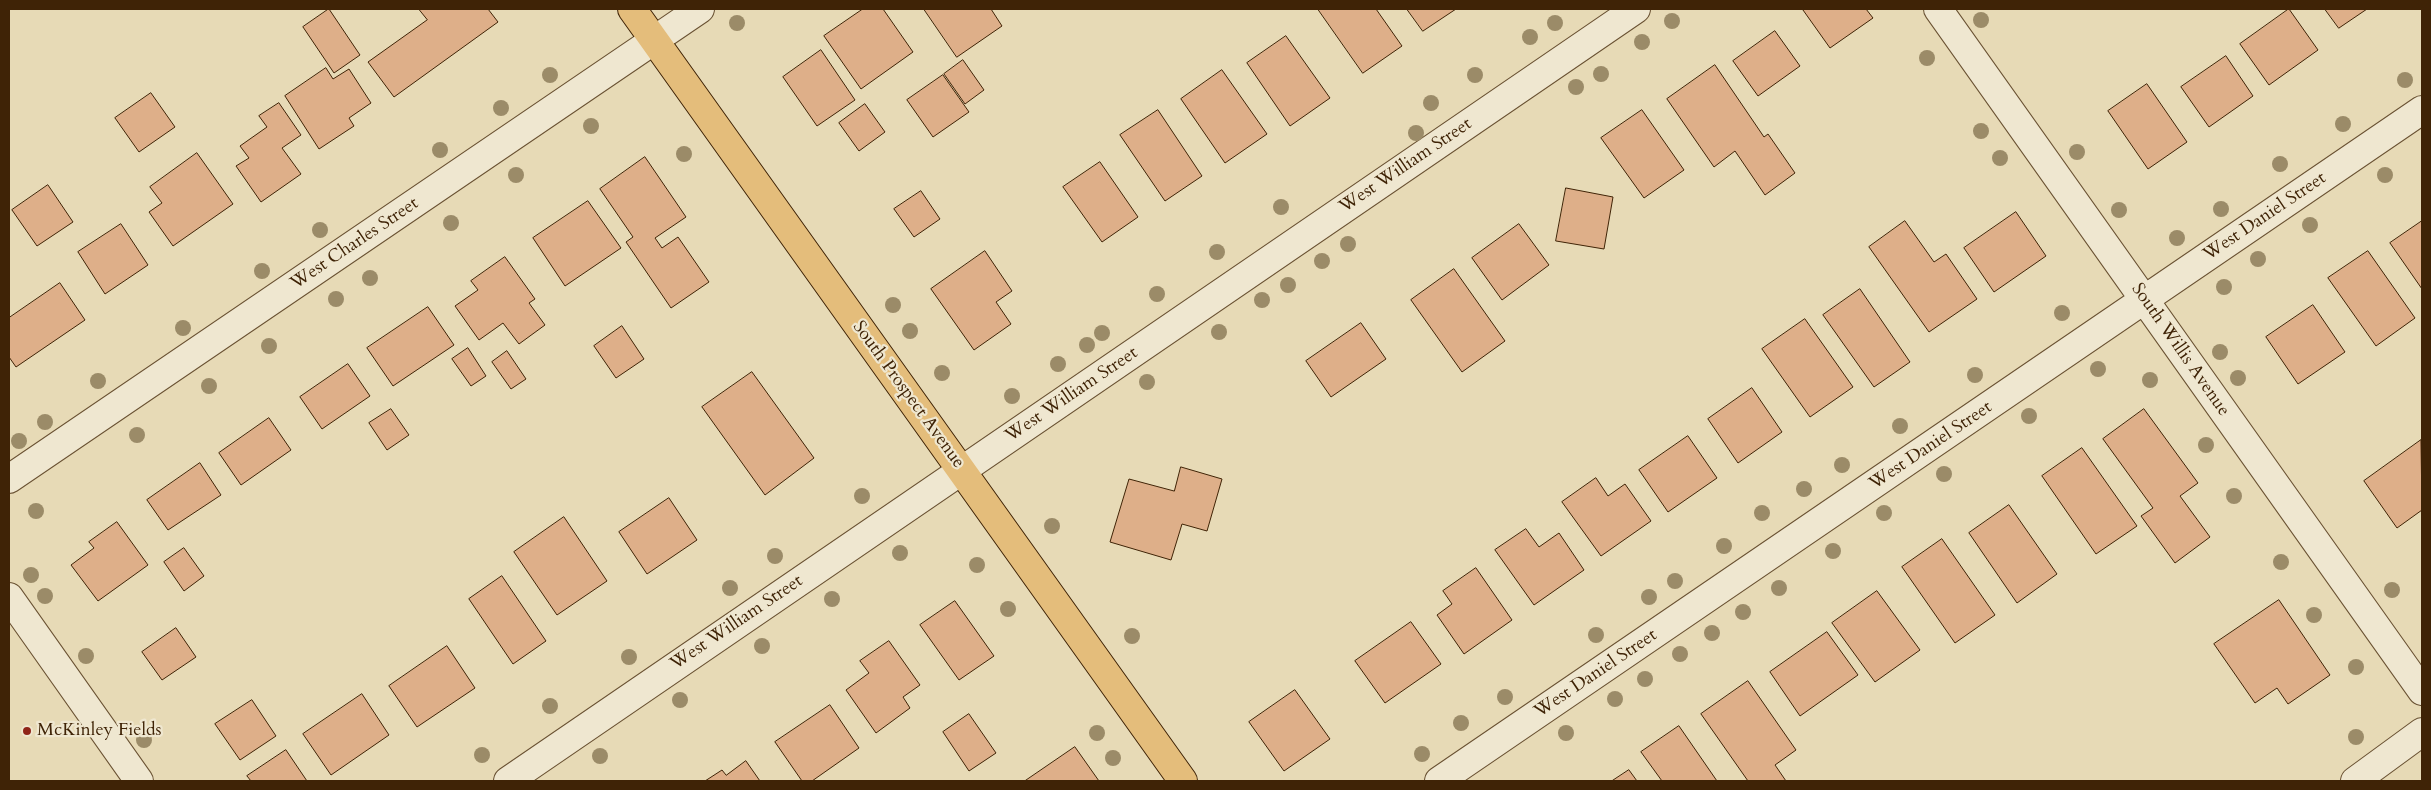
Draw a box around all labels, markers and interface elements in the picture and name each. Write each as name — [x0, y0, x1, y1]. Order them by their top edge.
street label: West William Street — [1336, 114, 1476, 218]
street label: West Daniel Street — [2200, 168, 2330, 266]
street label: West Charles Street — [287, 193, 423, 295]
street label: South Willis Avenue — [2126, 279, 2234, 421]
street label: South Prospect Avenue — [847, 317, 969, 473]
street label: West William Street — [1002, 343, 1142, 447]
street label: West Daniel Street — [1866, 397, 1996, 495]
street label: West William Street — [667, 571, 807, 675]
street label: West Daniel Street — [1531, 625, 1661, 723]
place label: McKinley Fields — [37, 720, 162, 742]
marker: McKinley Fields — [21, 725, 33, 737]

